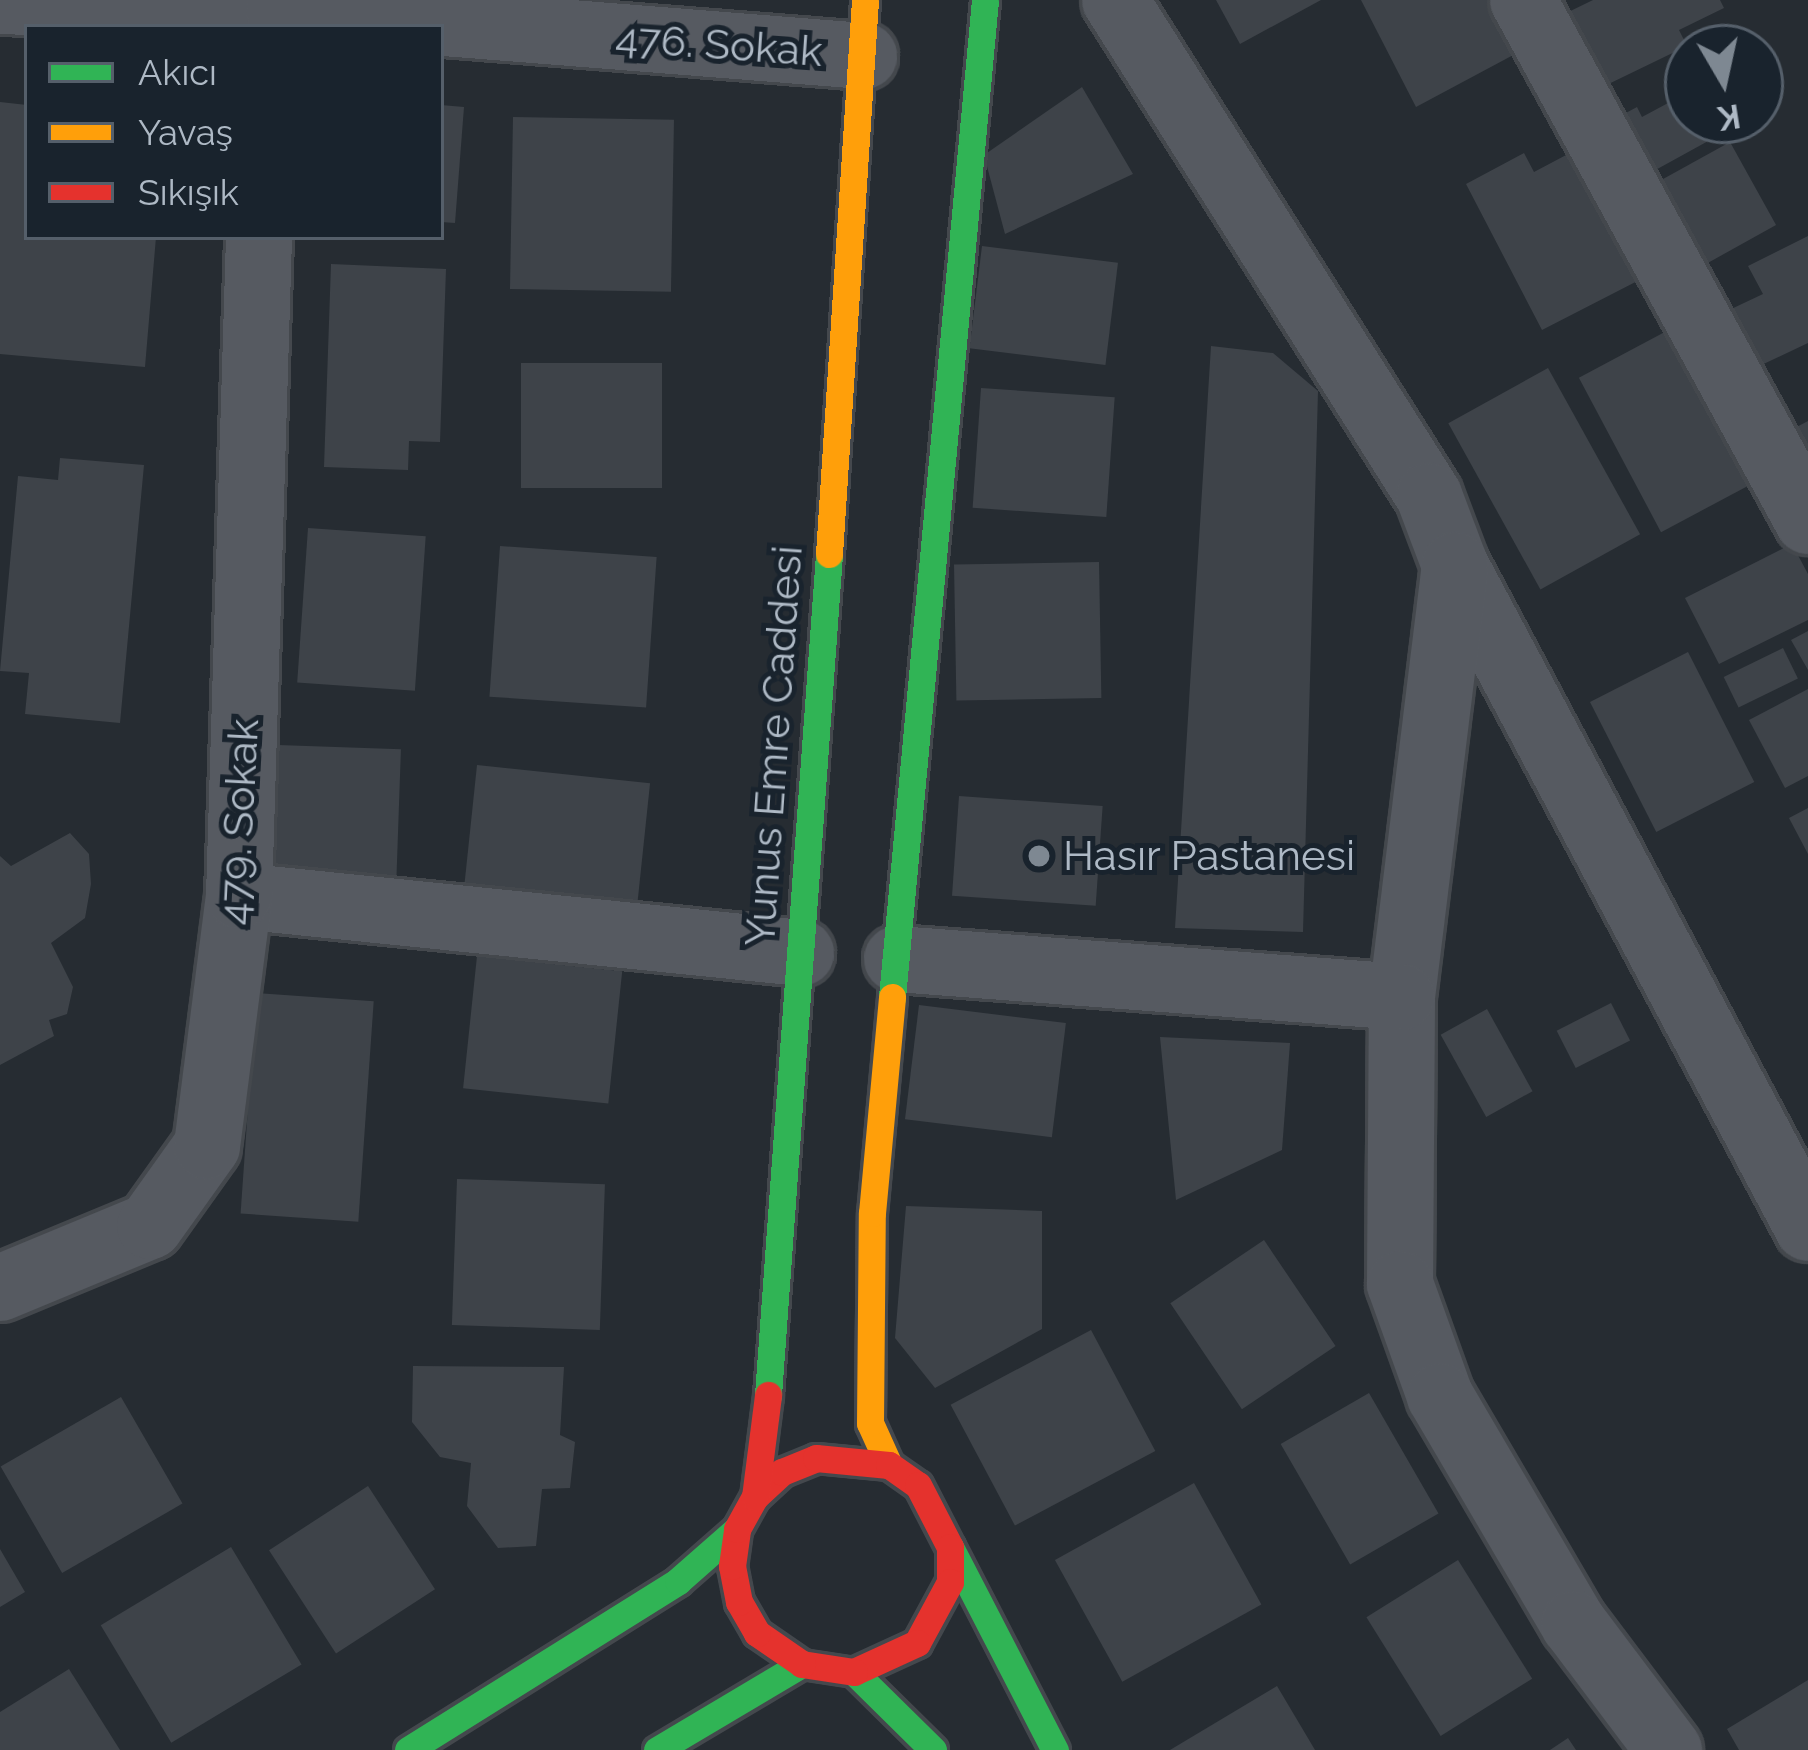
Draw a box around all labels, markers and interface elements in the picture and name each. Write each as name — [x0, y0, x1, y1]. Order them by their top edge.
street label: 476. Sokak — [614, 13, 824, 77]
legend — [24, 24, 444, 240]
north arrow — [1664, 24, 1784, 144]
text: Akıcı — [138, 51, 217, 93]
text: K — [1715, 96, 1743, 138]
text: Yavaş — [138, 111, 233, 153]
text: Sıkışık — [138, 171, 239, 213]
street label: Yunus Emre Caddesi — [735, 544, 813, 948]
street label: 479. Sokak — [208, 718, 270, 926]
place label: Hasır Pastanesi — [1063, 831, 1356, 881]
marker: Hasır Pastanesi — [1026, 843, 1052, 869]

